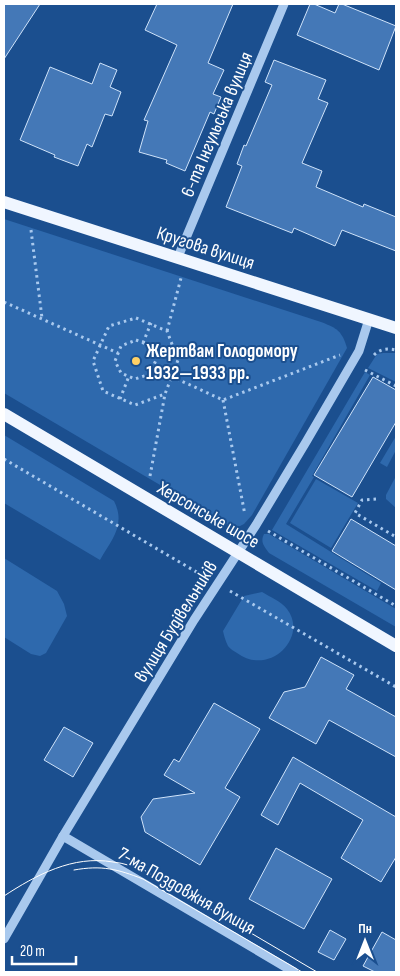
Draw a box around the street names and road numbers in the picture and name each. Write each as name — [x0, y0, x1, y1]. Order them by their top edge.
street label: 6-та Інгульська вулиця — [176, 49, 258, 201]
street label: Кругова вулиця — [154, 222, 257, 275]
street label: Херсонське шосе — [152, 476, 263, 554]
street label: вулиця Будівельників — [130, 557, 223, 687]
street label: 7-ма Поздовжня вулиця — [113, 843, 259, 940]

